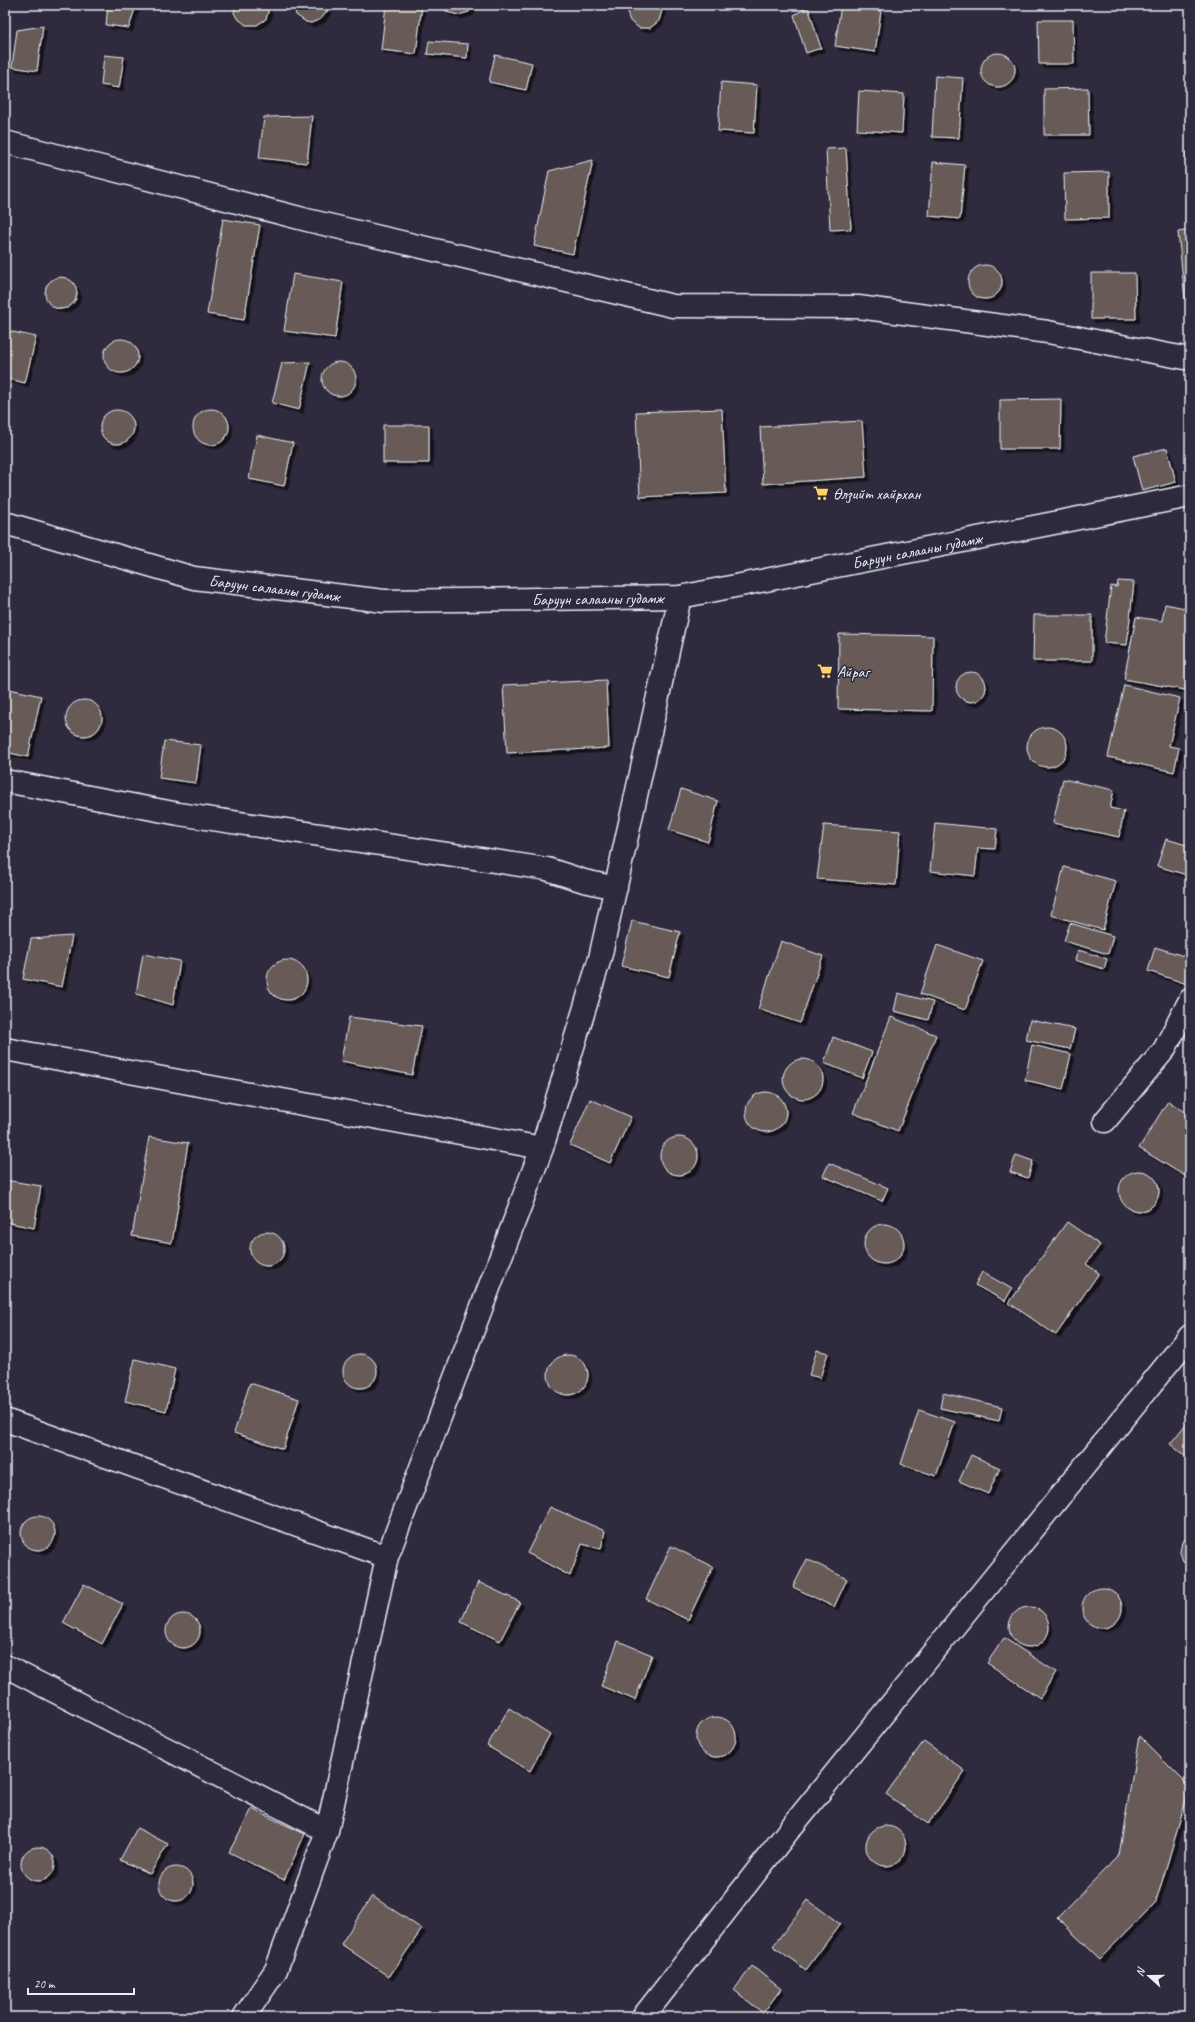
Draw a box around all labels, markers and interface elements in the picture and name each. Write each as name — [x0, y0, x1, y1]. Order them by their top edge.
supermarket icon: Өлзийт хайрхан — [812, 484, 830, 502]
place label: Өлзийт хайрхан — [833, 484, 922, 504]
street label: Баруун салааны гудамж — [851, 528, 985, 574]
street label: Баруун салааны гудамж — [208, 571, 343, 607]
street label: Баруун салааны гудамж — [532, 588, 665, 610]
supermarket icon: Айраг — [816, 662, 834, 680]
place label: Айраг — [837, 662, 872, 682]
north arrow — [1129, 1956, 1169, 1996]
text: N — [1132, 1965, 1148, 1978]
scale bar — [28, 1970, 134, 1996]
text: 20 m — [34, 1976, 56, 1992]

